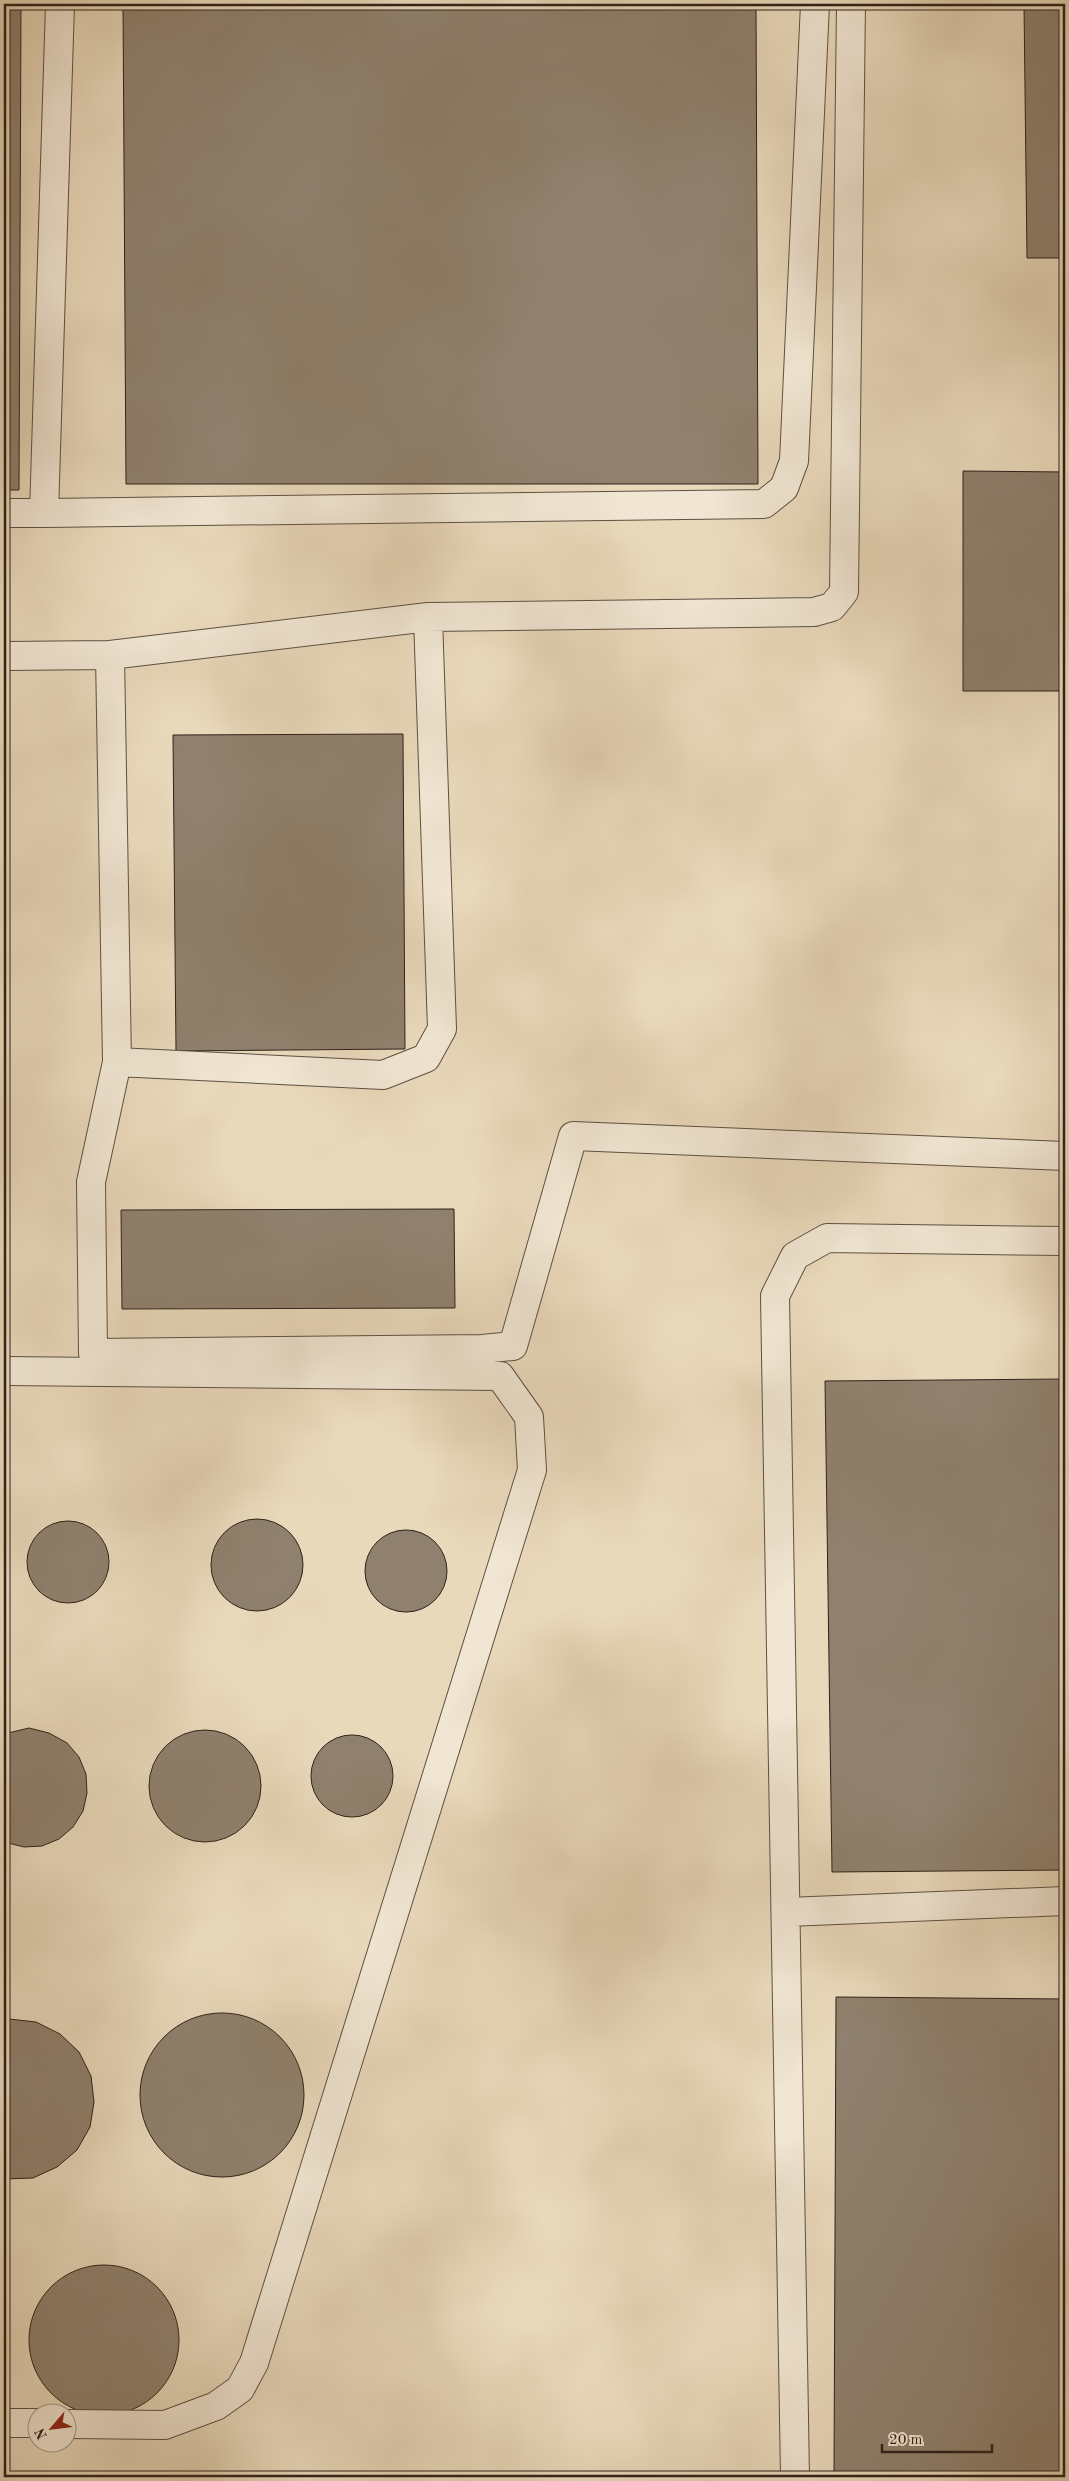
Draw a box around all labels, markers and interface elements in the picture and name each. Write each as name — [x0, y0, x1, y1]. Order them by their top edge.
north arrow — [28, 2404, 78, 2454]
scale bar — [882, 2421, 992, 2453]
text: N — [33, 2425, 50, 2442]
text: 20 m — [889, 2433, 923, 2448]

